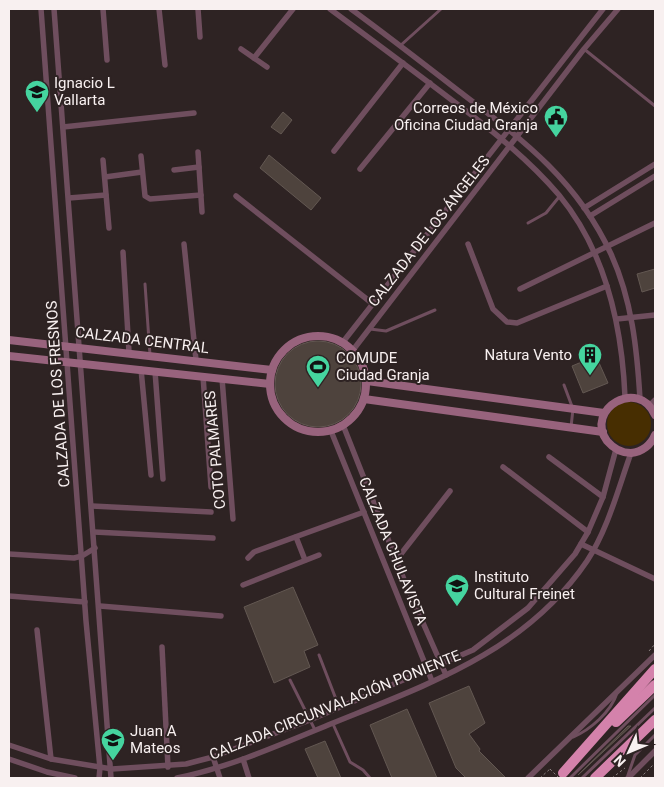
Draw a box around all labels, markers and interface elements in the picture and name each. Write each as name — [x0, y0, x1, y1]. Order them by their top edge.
place label: Ignacio L Vallarta — [54, 74, 115, 109]
school or university icon: Ignacio L Vallarta — [24, 79, 50, 113]
place label: Correos de México Oficina Ciudad Granja — [394, 99, 538, 134]
public building icon: Correos de México Oficina Ciudad Granja — [543, 104, 569, 138]
street label: CALZADA DE LOS ÁNGELES — [364, 152, 494, 310]
street label: CALZADA DE LOS FRESNOS — [42, 300, 74, 488]
street label: CALZADA CENTRAL — [74, 323, 210, 357]
building icon: Natura Vento — [577, 342, 603, 376]
place label: Natura Vento — [485, 346, 572, 364]
place label: COMUDE Ciudad Granja — [336, 349, 430, 384]
sports icon: COMUDE Ciudad Granja — [305, 354, 331, 388]
street label: COTO PALMARES — [201, 390, 229, 510]
street label: CALZADA CHULAVISTA — [355, 474, 431, 628]
place label: Instituto Cultural Freinet — [474, 568, 575, 603]
school or university icon: Instituto Cultural Freinet — [444, 573, 470, 607]
street label: CALZADA CIRCUNVALACIÓN PONIENTE — [207, 646, 464, 764]
place label: Juan A Mateos — [130, 722, 180, 757]
school or university icon: Juan A Mateos — [100, 727, 126, 761]
north arrow — [604, 727, 654, 777]
text: N — [610, 752, 629, 770]

